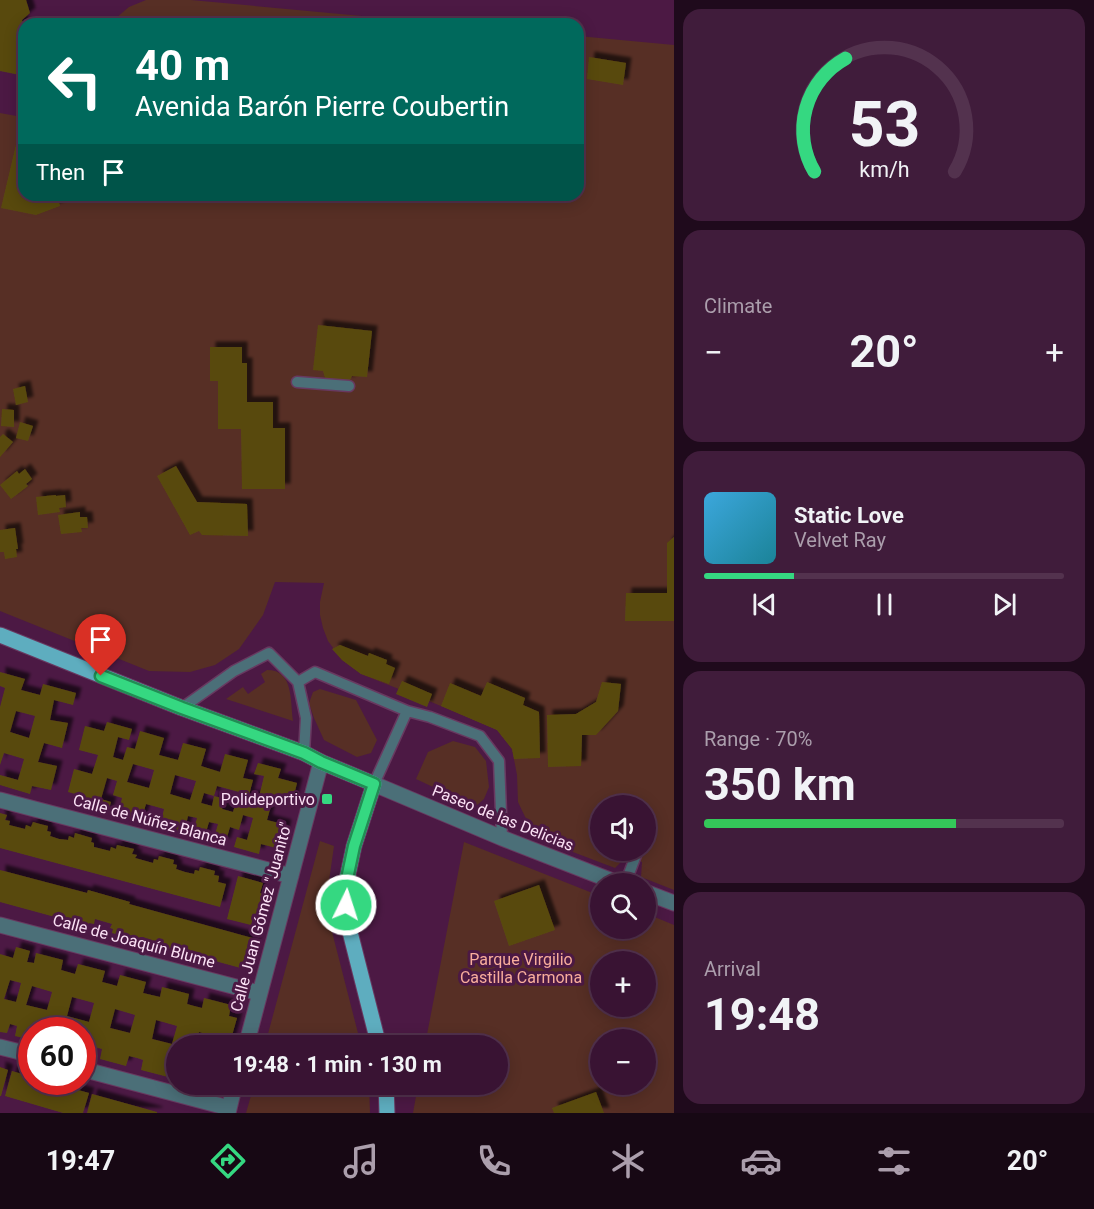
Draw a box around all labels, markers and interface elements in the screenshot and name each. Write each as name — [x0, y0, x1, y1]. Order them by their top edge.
text: 40 m — [135, 41, 230, 90]
icon: left — [36, 42, 114, 120]
text: 53 — [848, 88, 920, 161]
text: Avenida Barón Pierre Coubertin — [135, 91, 509, 123]
icon: arrive — [97, 156, 130, 189]
text: km/h — [859, 157, 909, 182]
text: Then — [36, 160, 85, 185]
text: Climate — [704, 294, 772, 318]
text: 20° — [849, 325, 919, 378]
text: − — [704, 333, 723, 372]
text: + — [1045, 333, 1064, 372]
text: Static Love — [794, 503, 904, 528]
text: Velvet Ray — [794, 528, 886, 552]
icon: previous — [748, 588, 781, 621]
icon: pause — [868, 588, 901, 621]
icon: next — [988, 588, 1021, 621]
pin — [75, 614, 126, 676]
icon: arrive — [84, 623, 117, 656]
text: Range · 70% — [704, 727, 812, 751]
text: 350 km — [704, 758, 856, 811]
street label: Paseo de las Delicias — [430, 781, 576, 855]
street label: Calle de Núñez Blanca — [71, 790, 229, 850]
place label: Polideportivo — [221, 790, 315, 809]
marker: Polideportivo — [320, 792, 334, 806]
map controls — [590, 795, 656, 1095]
button: sound — [590, 795, 656, 861]
street label: Calle Juan Gómez "Juanito" — [227, 820, 295, 1014]
position arrow — [314, 873, 378, 937]
button: search — [590, 873, 656, 939]
street label: Calle de Joaquín Blume — [51, 910, 217, 972]
park label: Parque Virgilio Castilla Carmona — [460, 950, 582, 987]
button: + — [590, 951, 656, 1017]
text: Arrival — [704, 957, 761, 981]
text: 19:48 — [704, 988, 820, 1041]
speed limit sign: 60 — [18, 1017, 96, 1095]
button: − — [590, 1029, 656, 1095]
text: 19:48 · 1 min · 130 m — [232, 1052, 442, 1077]
icon: directions — [207, 1140, 249, 1182]
icon: music — [340, 1140, 382, 1182]
icon: phone — [473, 1140, 515, 1182]
icon: climate — [607, 1140, 649, 1182]
icon: car — [740, 1140, 782, 1182]
icon: filters — [873, 1140, 915, 1182]
text: 19:47 — [46, 1145, 115, 1177]
text: 20° — [1007, 1145, 1048, 1177]

